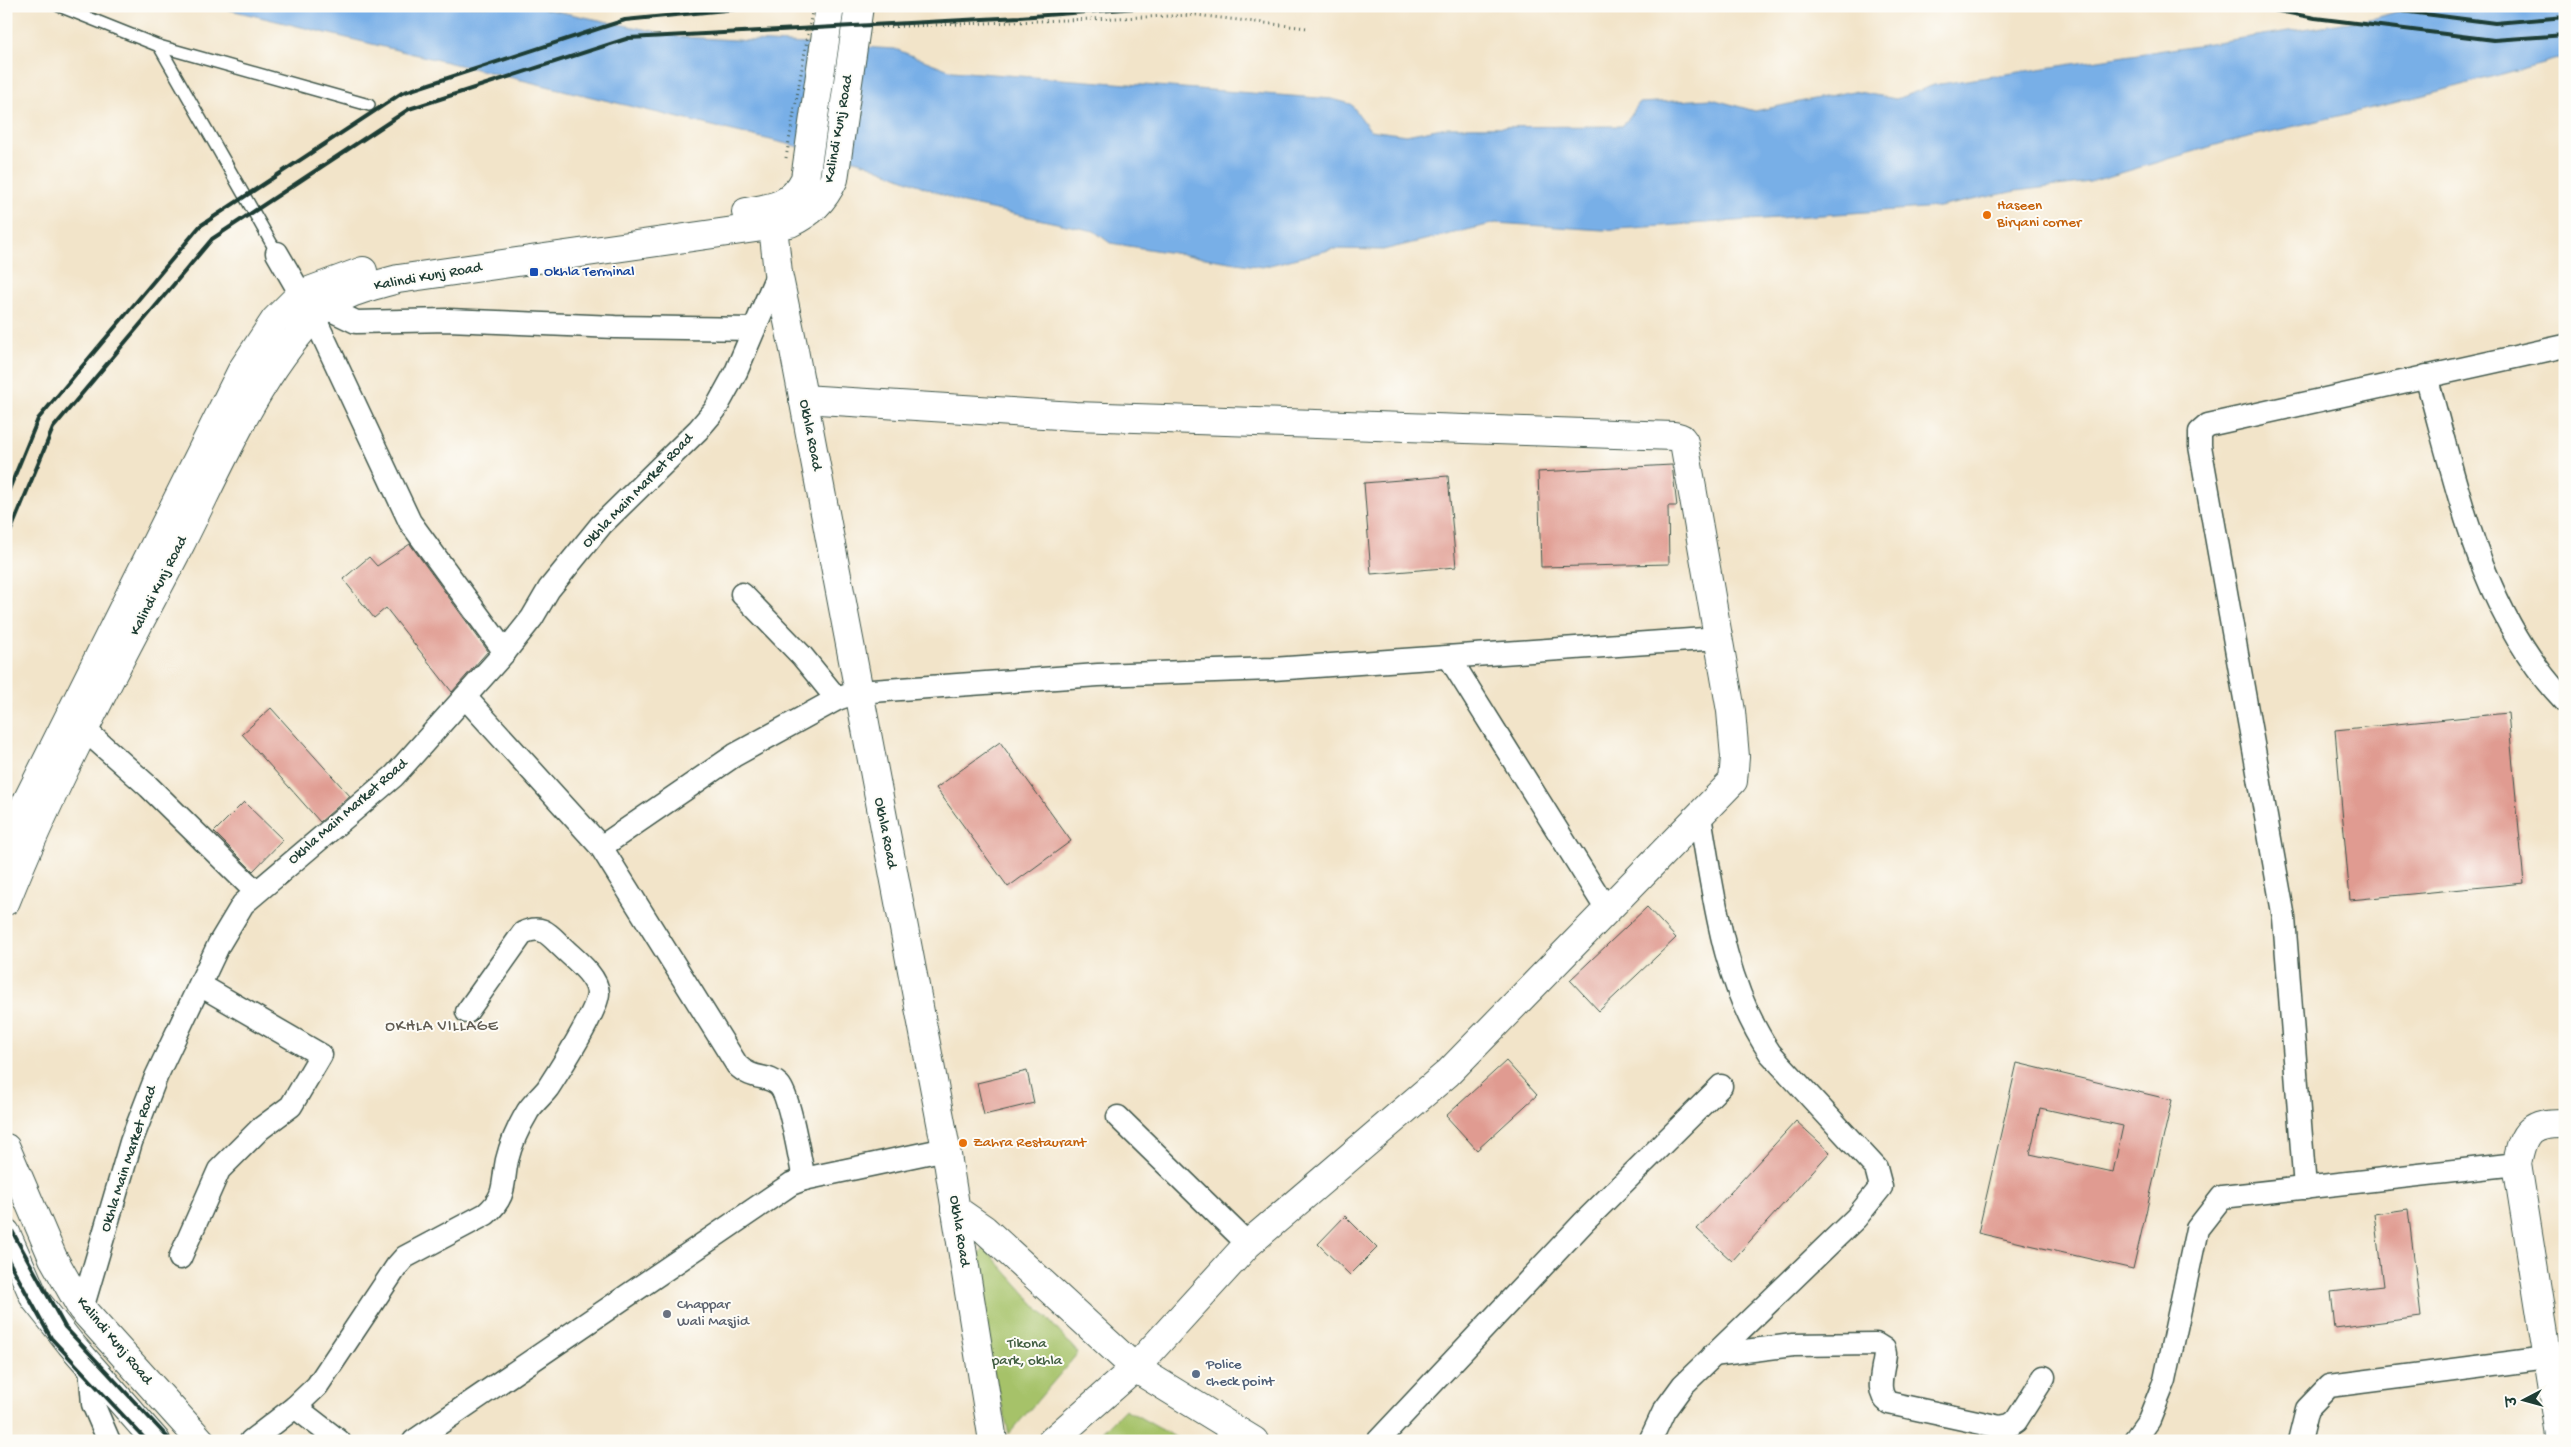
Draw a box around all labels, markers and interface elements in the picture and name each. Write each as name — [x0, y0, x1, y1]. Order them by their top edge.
street label: Kalindi Kunj Road — [821, 73, 858, 184]
place label: Haseen Biryani corner — [1996, 197, 2083, 232]
marker: Haseen Biryani corner — [1981, 209, 1993, 221]
street label: Kalindi Kunj Road — [373, 258, 484, 295]
place label: Okhla Terminal — [544, 263, 634, 281]
marker: Okhla Terminal — [528, 266, 540, 278]
street label: Okhla Road — [794, 398, 826, 473]
street label: Okhla Main Market Road — [579, 429, 698, 552]
street label: Kalindi Kunj Road — [126, 532, 192, 639]
street label: Okhla Main Market Road — [285, 754, 412, 869]
street label: Okhla Road — [869, 796, 901, 871]
district label: OKHLA VILLAGE — [385, 1018, 499, 1037]
street label: Okhla Main Market Road — [97, 1083, 161, 1234]
place label: Zahra Restaurant — [973, 1134, 1088, 1152]
marker: Zahra Restaurant — [957, 1137, 969, 1149]
street label: Okhla Road — [945, 1194, 974, 1269]
street label: Kalindi Kunj Road — [72, 1293, 157, 1389]
place label: Chappar Wali Masjid — [677, 1296, 750, 1331]
marker: Chappar Wali Masjid — [661, 1308, 673, 1320]
park label: Tikona park, okhla — [991, 1335, 1063, 1370]
place label: Police check point — [1205, 1356, 1276, 1391]
marker: Police check point — [1190, 1368, 1202, 1380]
north arrow — [2498, 1374, 2548, 1424]
text: उ — [2504, 1394, 2523, 1409]

